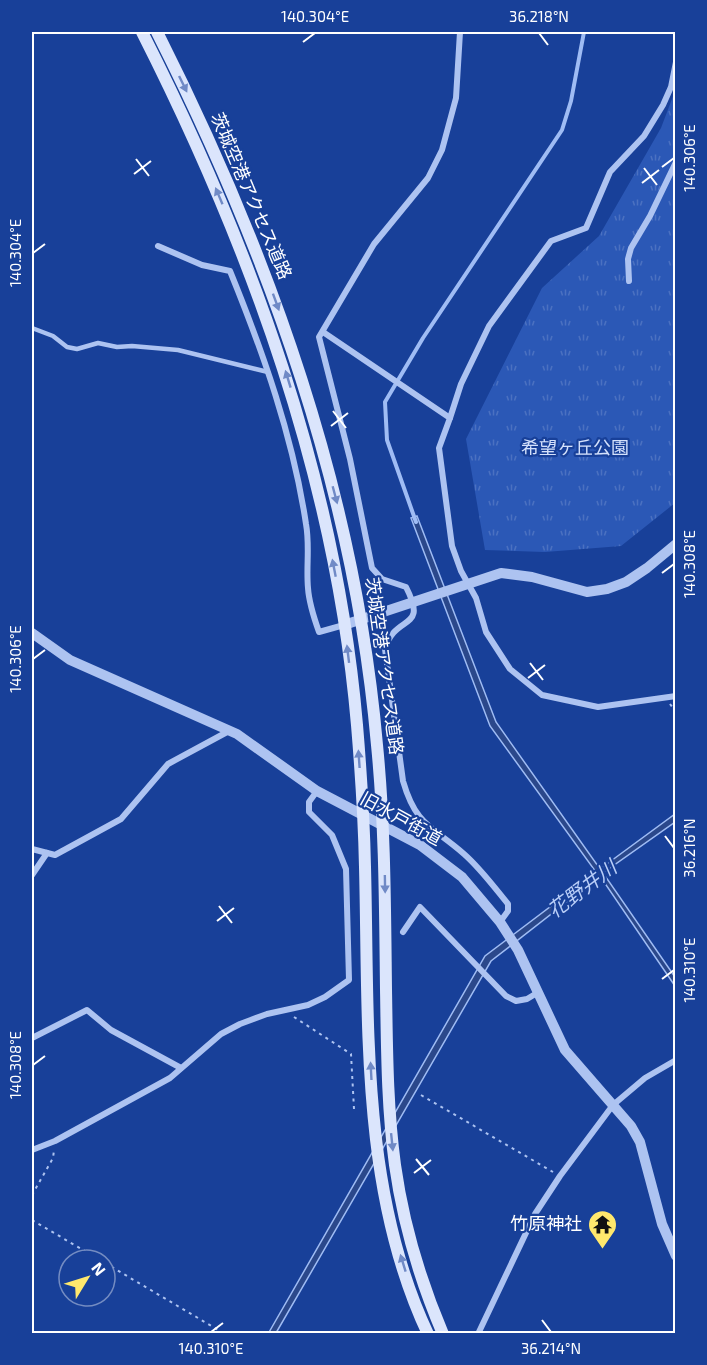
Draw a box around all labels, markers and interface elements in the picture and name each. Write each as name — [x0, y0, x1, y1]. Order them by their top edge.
text: 140.304°E — [281, 7, 349, 25]
text: 36.218°N — [509, 7, 569, 25]
one-way arrow — [178, 76, 187, 93]
street label: 茨城空港アクセス道路 — [207, 109, 297, 282]
text: 140.306°E — [680, 124, 698, 192]
one-way arrow — [214, 187, 224, 205]
text: 140.304°E — [6, 219, 24, 287]
one-way arrow — [272, 293, 282, 311]
one-way arrow — [283, 370, 292, 388]
park label: 希望ヶ丘公園 — [521, 436, 629, 458]
one-way arrow — [331, 486, 341, 504]
text: 140.308°E — [680, 530, 698, 598]
one-way arrow — [329, 558, 338, 577]
street label: 茨城空港アクセス道路 — [362, 576, 408, 756]
text: 140.306°E — [6, 625, 24, 693]
one-way arrow — [343, 644, 352, 663]
one-way arrow — [354, 749, 364, 768]
street label: 旧水戸街道 — [357, 787, 446, 850]
text: 36.216°N — [680, 818, 698, 878]
water label: 花野井川 — [542, 853, 622, 922]
one-way arrow — [380, 874, 390, 893]
text: 140.310°E — [680, 938, 698, 1002]
text: 140.308°E — [6, 1031, 24, 1099]
one-way arrow — [367, 1061, 376, 1080]
one-way arrow — [387, 1132, 397, 1151]
temple icon: 竹原神社 — [587, 1208, 619, 1250]
place label: 竹原神社 — [510, 1212, 582, 1234]
north arrow — [57, 1248, 117, 1308]
one-way arrow — [398, 1254, 407, 1272]
text: N — [88, 1258, 110, 1279]
text: 140.310°E — [179, 1339, 243, 1357]
text: 36.214°N — [521, 1339, 581, 1357]

